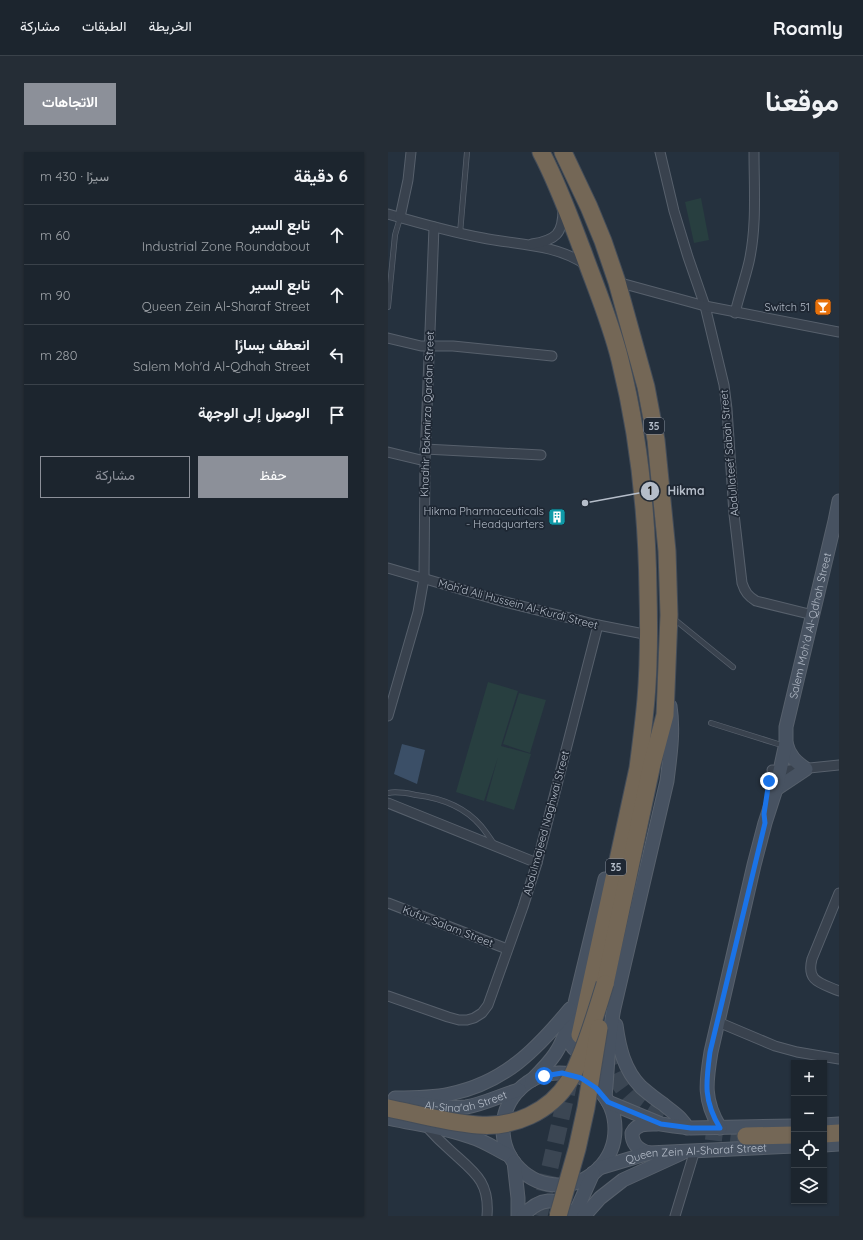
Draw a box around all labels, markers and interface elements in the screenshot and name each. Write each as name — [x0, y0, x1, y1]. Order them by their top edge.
text: Roamly — [773, 16, 843, 40]
text: مشاركة — [20, 17, 60, 35]
text: الطبقات — [82, 17, 126, 35]
text: الخريطة — [148, 17, 192, 35]
button: الاتجاهات — [24, 83, 116, 125]
text: موقعنا — [765, 83, 839, 118]
text: 6 دقيقة — [294, 165, 348, 186]
text: سيرًا · 430 m — [40, 168, 109, 184]
text: تابع السير — [250, 215, 310, 234]
icon: ahead — [326, 224, 348, 246]
text: 60 m — [40, 227, 70, 243]
text: Industrial Zone Roundabout — [142, 238, 310, 254]
text: تابع السير — [250, 275, 310, 294]
icon: ahead — [326, 284, 348, 306]
text: 90 m — [40, 287, 70, 303]
bar icon: Switch 51 — [813, 297, 833, 317]
text: Queen Zein Al-Sharaf Street — [142, 298, 310, 314]
place label: Switch 51 — [765, 300, 810, 314]
street label: Khadhir Bakmirza Qardan Street — [417, 331, 437, 497]
text: انعطف يسارًا — [235, 335, 310, 354]
icon: left — [326, 344, 348, 366]
text: 280 m — [40, 347, 77, 363]
text: Salem Moh'd Al-Qdhah Street — [133, 358, 310, 374]
street label: Abdullateef Sabah Street — [716, 389, 742, 517]
text: الوصول إلى الوجهة — [198, 403, 310, 422]
icon: arrive — [326, 404, 348, 426]
road number: 35 — [644, 418, 664, 434]
button: مشاركة — [40, 456, 190, 498]
button: حفظ — [198, 456, 348, 498]
callout: Hikma — [640, 479, 713, 503]
text: 1 — [648, 483, 652, 498]
text: Hikma — [668, 483, 704, 498]
place label: Hikma Pharmaceuticals - Headquarters — [423, 504, 544, 531]
building icon: Hikma Pharmaceuticals - Headquarters — [547, 507, 567, 527]
street label: Salem Moh'd Al-Qdhah Street — [786, 551, 834, 700]
street label: Moh'd Ali Hussein Al-Kurdi Street — [437, 576, 600, 632]
street label: Abdulmajeed Naghwai Street — [520, 749, 572, 897]
route end — [760, 772, 778, 790]
road number: 35 — [606, 859, 626, 875]
street label: Kufur Salam Street — [401, 902, 496, 950]
map controls — [791, 1060, 827, 1204]
button: + — [791, 1060, 827, 1096]
route start — [535, 1067, 553, 1085]
street label: Al-Sina'ah Street — [424, 1087, 509, 1115]
button: − — [791, 1096, 827, 1132]
button: locate — [791, 1132, 827, 1168]
street label: Queen Zein Al-Sharaf Street — [624, 1140, 768, 1167]
button: layers — [791, 1168, 827, 1204]

